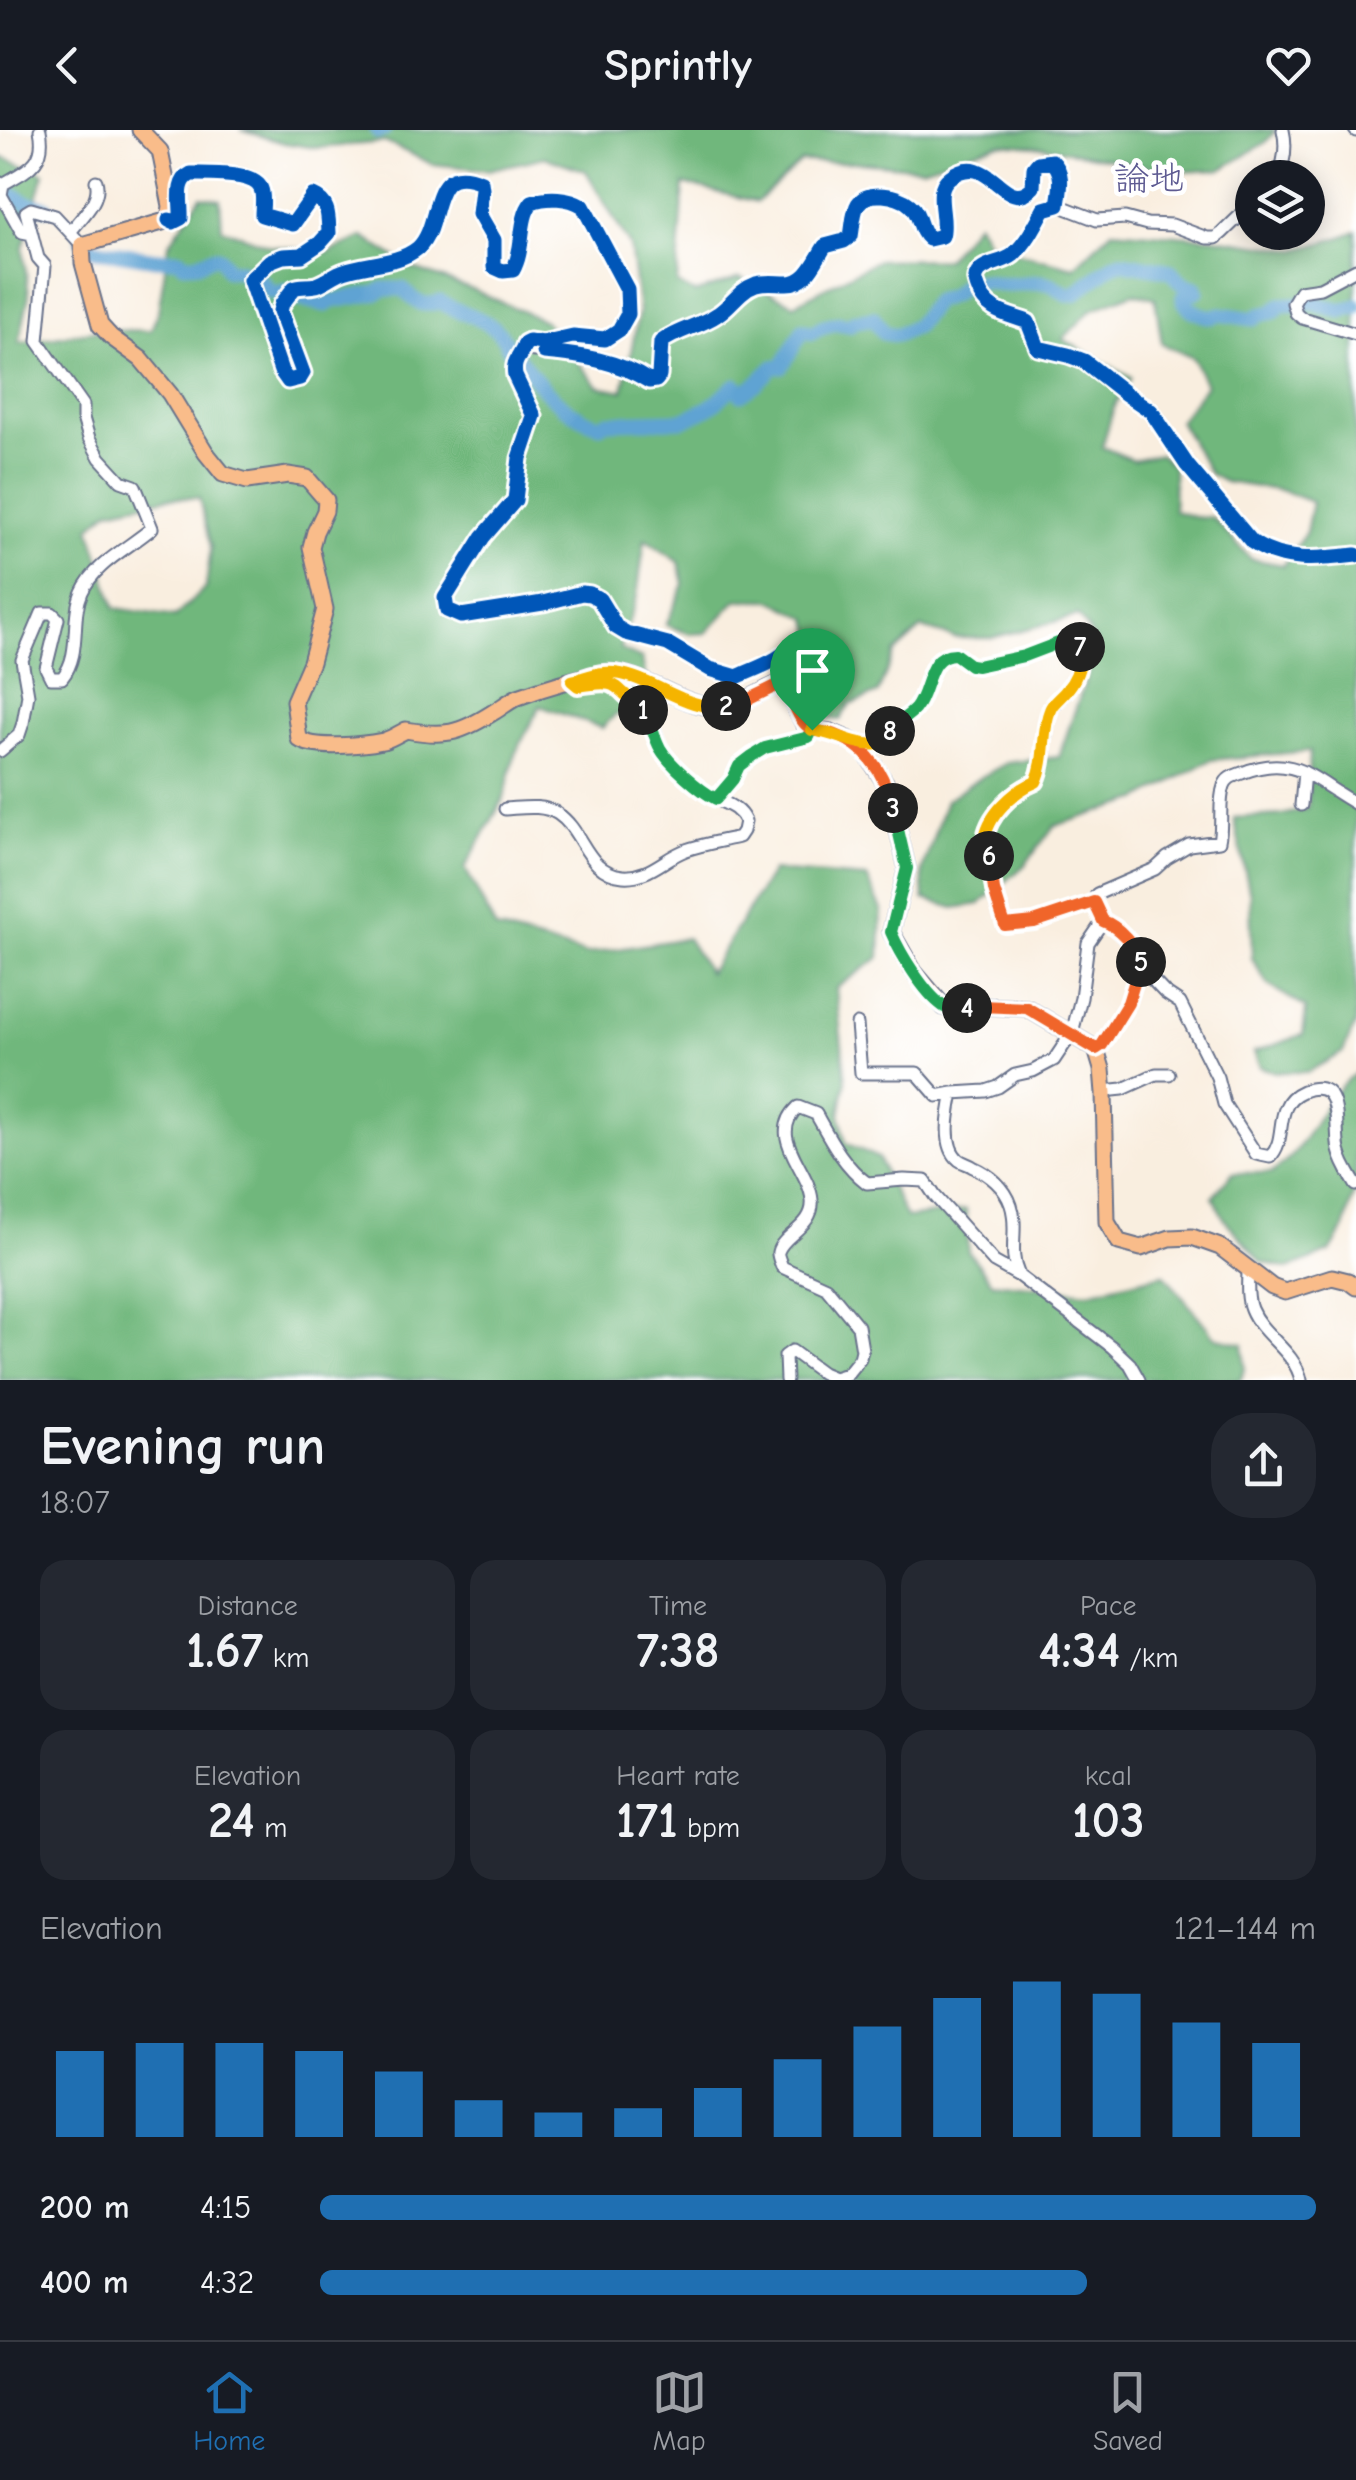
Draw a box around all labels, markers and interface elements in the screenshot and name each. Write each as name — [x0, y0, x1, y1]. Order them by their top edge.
icon: back — [40, 38, 95, 93]
icon: heart — [1261, 38, 1316, 93]
text: Sprintly — [604, 39, 752, 91]
district label: 論地 — [1114, 158, 1184, 199]
map controls — [1235, 160, 1325, 250]
button: layers — [1235, 160, 1325, 250]
pin: 7 — [1055, 622, 1105, 672]
pin — [770, 628, 855, 731]
text: 7 — [1074, 631, 1086, 663]
icon: arrive — [785, 643, 840, 698]
pin: 2 — [701, 681, 751, 731]
pin: 1 — [618, 685, 668, 735]
text: 2 — [719, 690, 733, 722]
text: 1 — [637, 694, 649, 726]
pin: 8 — [865, 706, 915, 756]
text: 8 — [883, 715, 897, 747]
pin: 3 — [868, 783, 918, 833]
text: 3 — [886, 792, 900, 824]
pin: 6 — [964, 831, 1014, 881]
text: 6 — [982, 840, 996, 872]
pin: 5 — [1116, 937, 1166, 987]
text: 5 — [1134, 946, 1148, 978]
pin: 4 — [942, 983, 992, 1033]
text: 4 — [960, 992, 974, 1024]
button: share — [1211, 1413, 1316, 1518]
text: Evening run — [40, 1414, 325, 1478]
text: 18:07 — [40, 1484, 110, 1521]
text: Distance — [198, 1590, 298, 1622]
text: Time — [649, 1590, 707, 1622]
text: Pace — [1080, 1590, 1137, 1622]
text: 1.67 — [186, 1622, 263, 1680]
text: 7:38 — [636, 1622, 720, 1680]
text: 4:34 — [1038, 1622, 1120, 1680]
text: km — [263, 1642, 309, 1674]
text: /km — [1120, 1642, 1178, 1674]
text: Elevation — [194, 1760, 301, 1792]
text: Heart rate — [616, 1760, 740, 1792]
text: kcal — [1085, 1760, 1132, 1792]
text: 24 — [208, 1792, 255, 1850]
text: 171 — [616, 1792, 678, 1850]
text: 103 — [1072, 1792, 1145, 1850]
text: m — [255, 1812, 287, 1844]
text: bpm — [678, 1812, 740, 1844]
text: Elevation — [40, 1910, 163, 1947]
text: 121–144 m — [1174, 1910, 1316, 1947]
text: 200 m — [40, 2189, 129, 2226]
text: 4:15 — [200, 2189, 251, 2226]
text: 400 m — [40, 2264, 128, 2301]
text: 4:32 — [200, 2264, 254, 2301]
tab: Home — [193, 2365, 265, 2457]
tab: Map — [652, 2365, 707, 2457]
tab: Saved — [1093, 2365, 1163, 2457]

